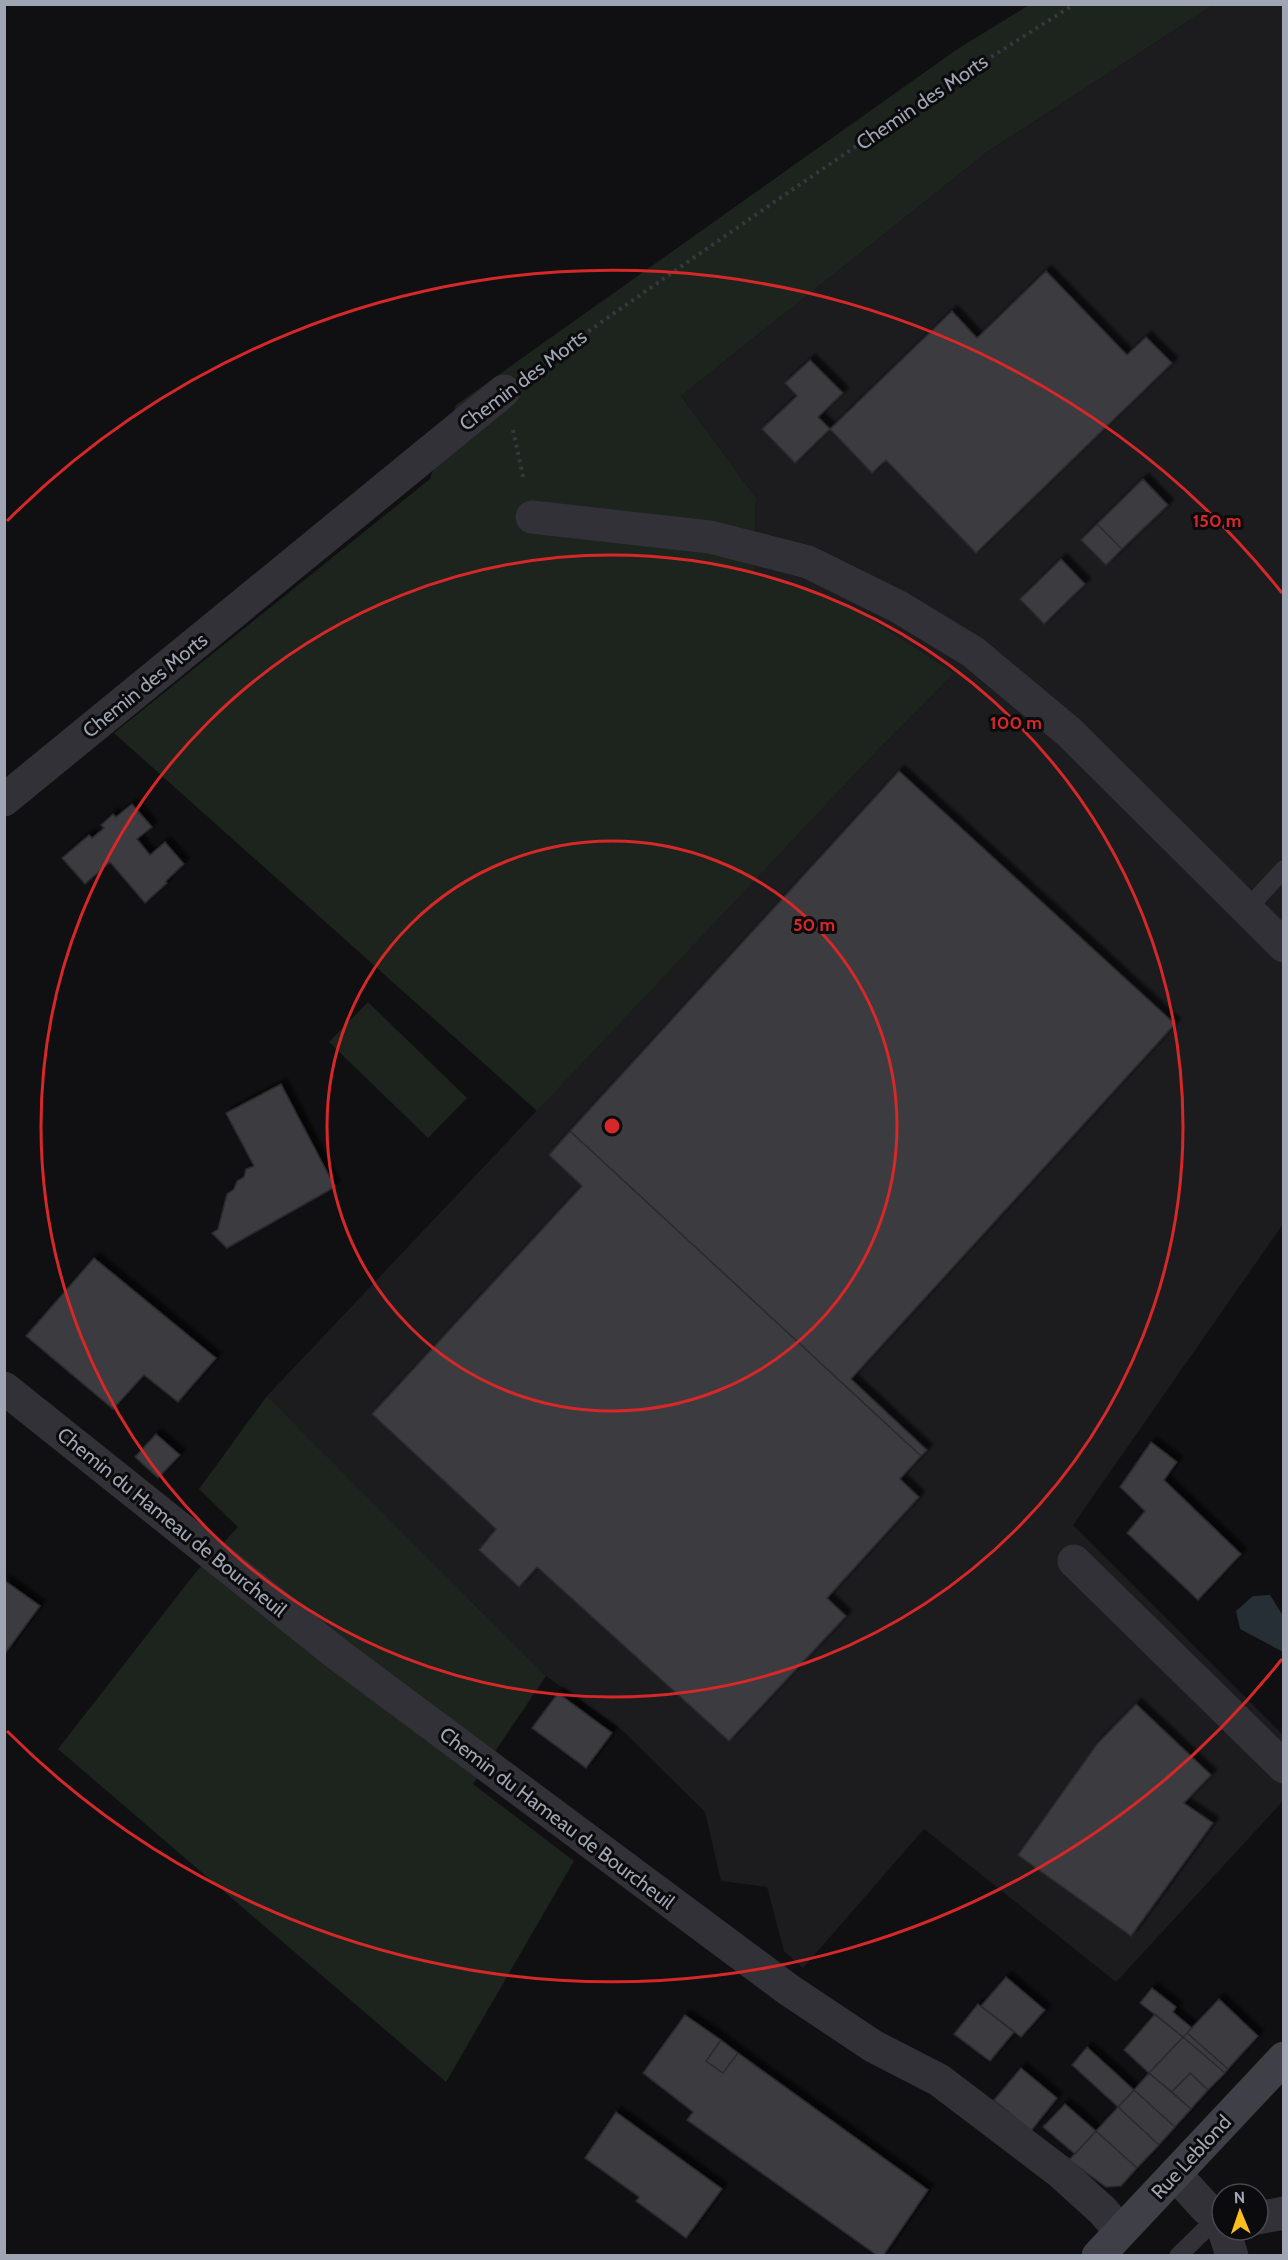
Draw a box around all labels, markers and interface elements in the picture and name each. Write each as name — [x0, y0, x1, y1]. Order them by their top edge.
street label: Chemin des Morts — [852, 49, 992, 155]
street label: Chemin des Morts — [455, 324, 591, 436]
text: 150 m — [1193, 510, 1241, 532]
street label: Chemin des Morts — [78, 627, 212, 743]
text: 100 m — [990, 712, 1042, 734]
text: 50 m — [793, 914, 835, 936]
centre of rings — [602, 1116, 622, 1136]
street label: Chemin du Hameau de Bourcheuil — [53, 1422, 292, 1622]
street label: Chemin du Hameau de Bourcheuil — [435, 1722, 679, 1914]
street label: Rue Leblond — [1146, 2110, 1236, 2204]
north arrow — [1210, 2182, 1270, 2242]
text: N — [1234, 2188, 1245, 2207]

